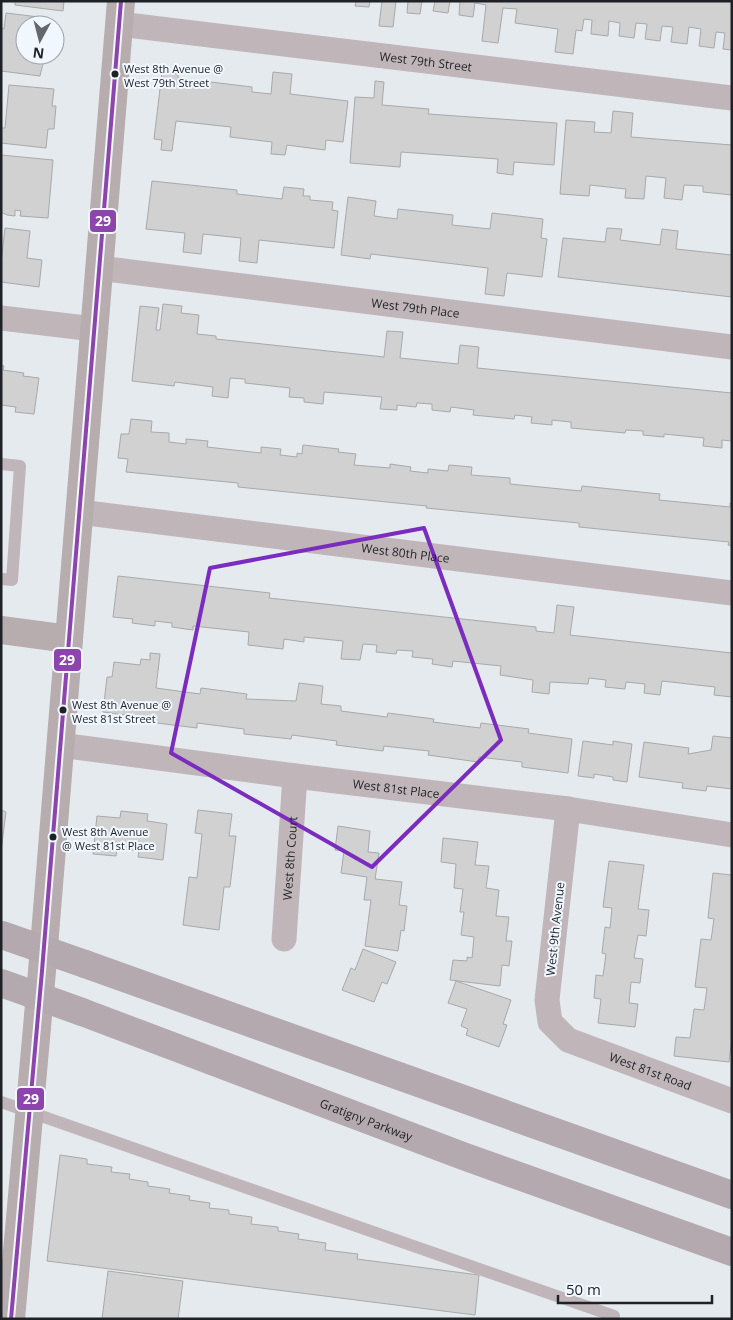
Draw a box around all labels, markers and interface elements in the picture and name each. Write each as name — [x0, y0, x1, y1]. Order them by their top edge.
north arrow — [15, 15, 65, 65]
text: N — [32, 43, 45, 64]
street label: West 79th Street — [379, 47, 473, 75]
place label: West 8th Avenue @ West 79th Street — [124, 61, 223, 90]
marker: West 8th Avenue @ West 79th Street — [110, 69, 120, 79]
line badge: 29 — [89, 209, 117, 233]
text: 29 — [95, 211, 111, 230]
street label: West 79th Place — [370, 294, 461, 321]
street label: West 80th Place — [360, 539, 451, 566]
line badge: 29 — [53, 648, 82, 672]
text: 29 — [59, 650, 75, 669]
place label: West 8th Avenue @ West 81st Street — [72, 697, 171, 726]
marker: West 8th Avenue @ West 81st Street — [58, 705, 68, 715]
street label: West 81st Place — [352, 775, 441, 802]
street label: West 8th Court — [278, 816, 301, 901]
place label: West 8th Avenue @ West 81st Place — [62, 824, 155, 853]
marker: West 8th Avenue @ West 81st Place — [48, 832, 58, 842]
street label: West 9th Avenue — [542, 881, 568, 977]
street label: West 81st Road — [607, 1048, 694, 1094]
line badge: 29 — [16, 1087, 45, 1111]
text: 29 — [23, 1089, 39, 1108]
street label: Gratigny Parkway — [318, 1094, 416, 1145]
scale bar — [558, 1272, 712, 1304]
text: 50 m — [566, 1279, 601, 1299]

